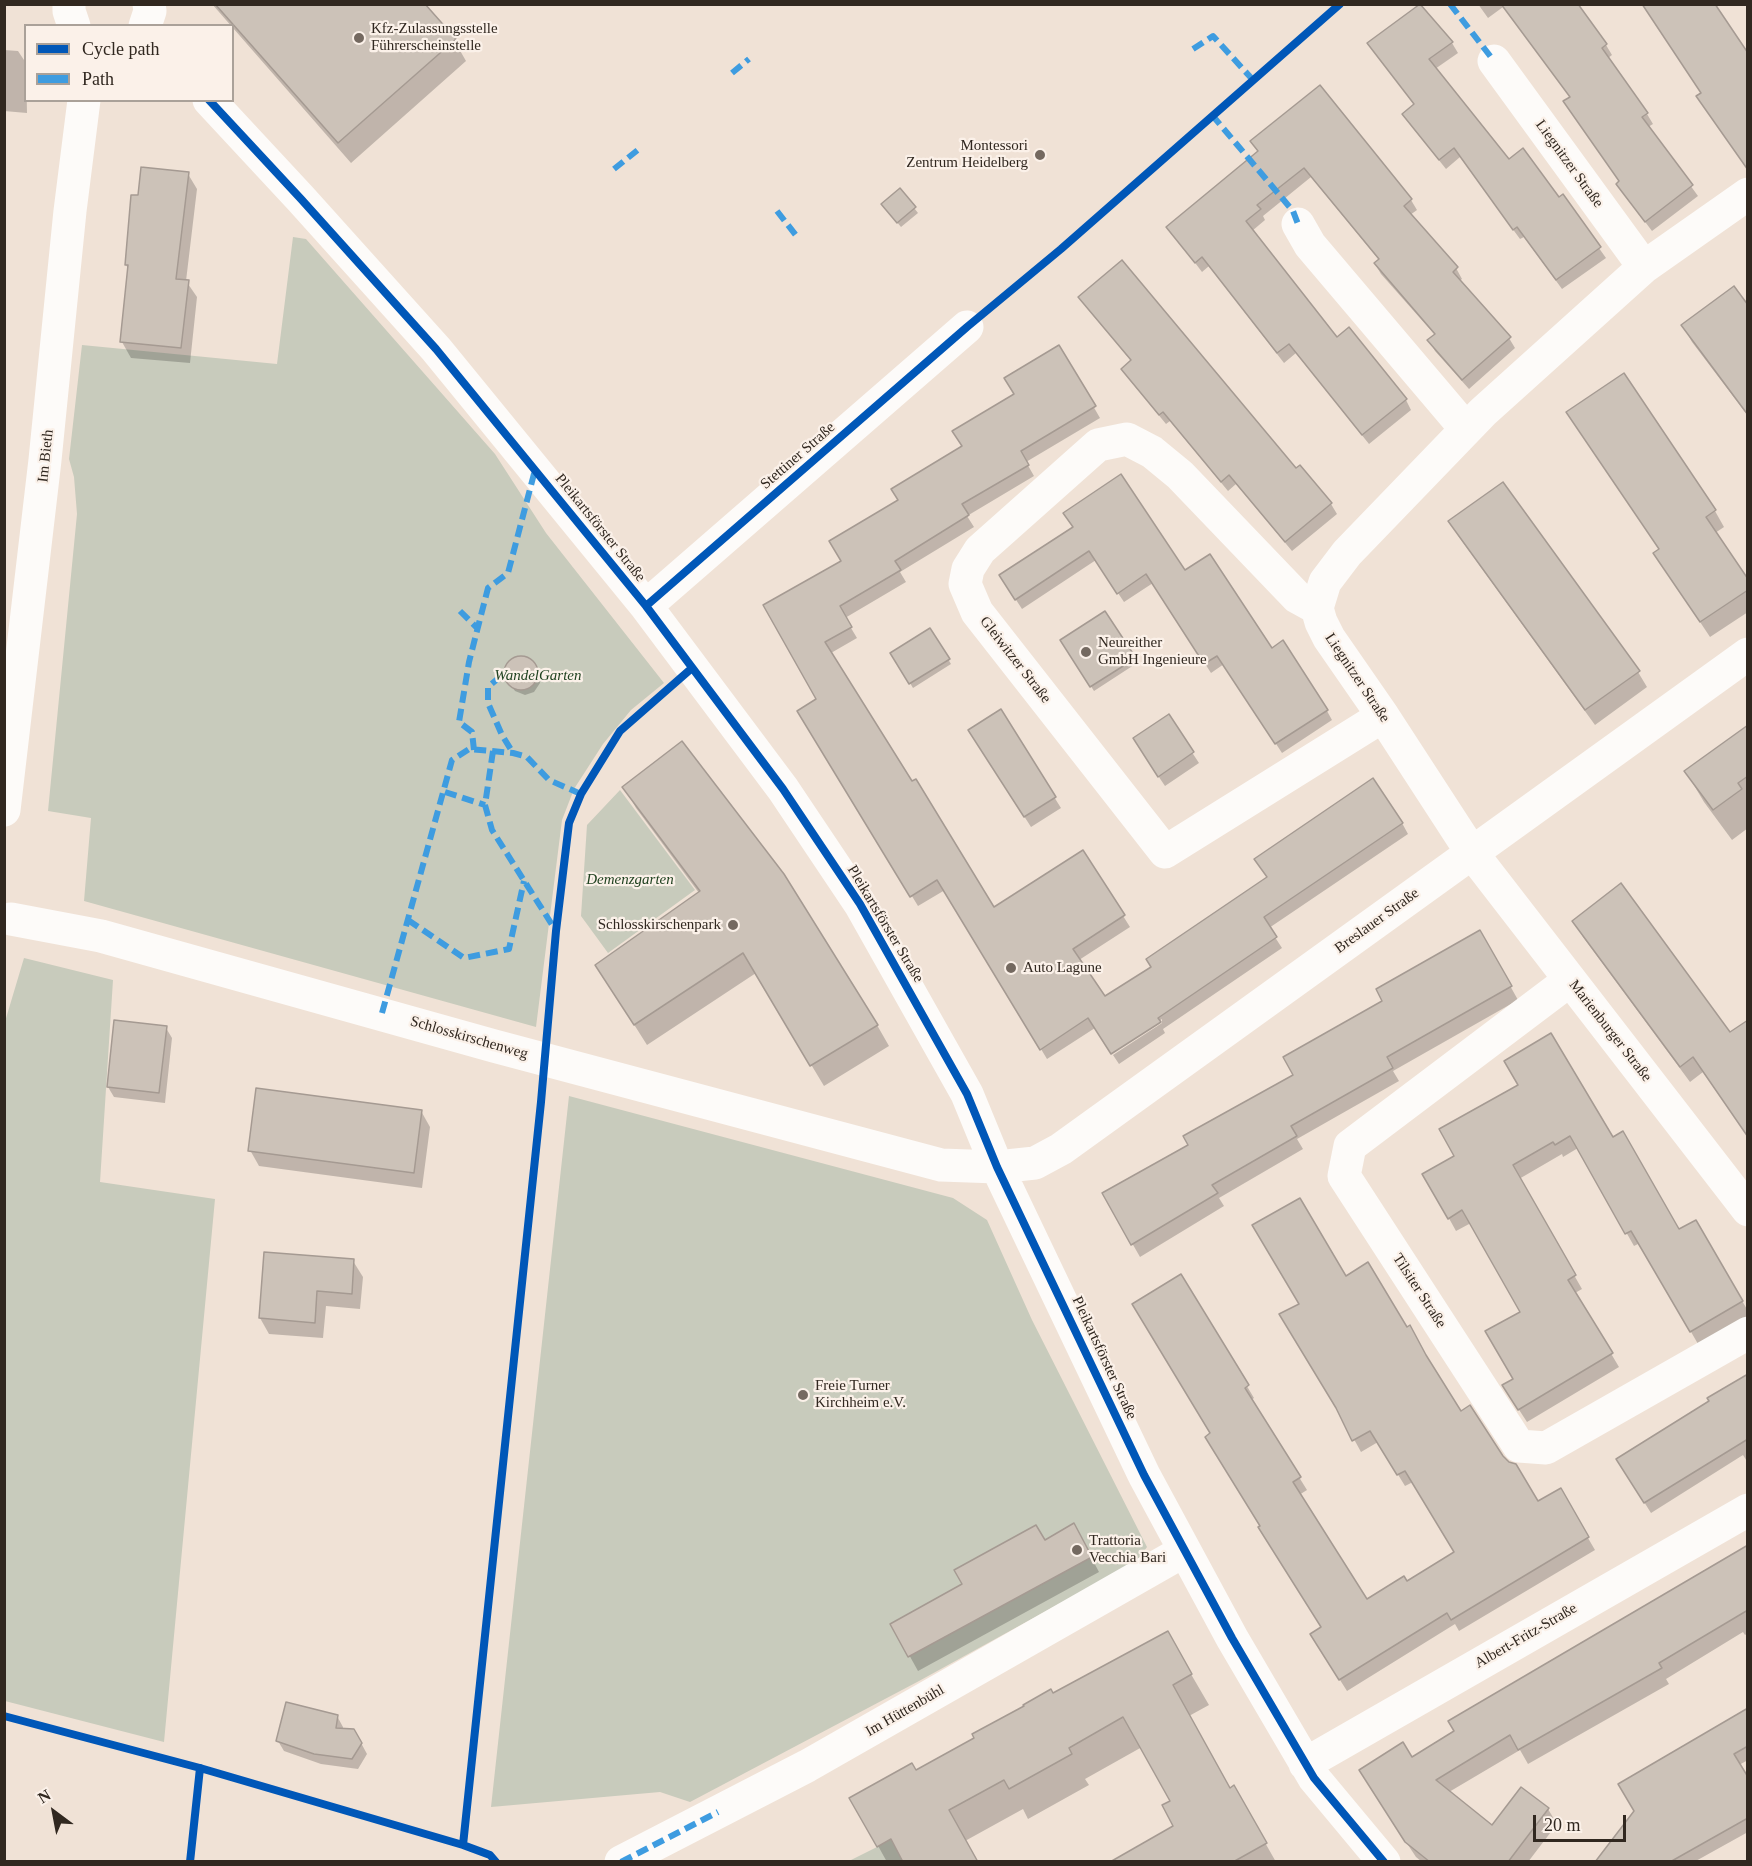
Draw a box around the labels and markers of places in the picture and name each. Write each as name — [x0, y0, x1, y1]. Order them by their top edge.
place label: Kfz-Zulassungsstelle Führerscheinstelle — [371, 20, 498, 55]
marker: Kfz-Zulassungsstelle Führerscheinstelle — [352, 31, 366, 45]
place label: Montessori Zentrum Heidelberg — [906, 137, 1028, 172]
marker: Montessori Zentrum Heidelberg — [1033, 148, 1047, 162]
place label: Neureither GmbH Ingenieure — [1098, 634, 1207, 669]
marker: Neureither GmbH Ingenieure — [1079, 645, 1093, 659]
place label: Schlosskirschenpark — [598, 916, 721, 934]
marker: Schlosskirschenpark — [726, 918, 740, 932]
place label: Auto Lagune — [1023, 959, 1102, 977]
marker: Auto Lagune — [1004, 961, 1018, 975]
place label: Freie Turner Kirchheim e.V. — [815, 1377, 906, 1412]
marker: Freie Turner Kirchheim e.V. — [796, 1388, 810, 1402]
place label: Trattoria Vecchia Bari — [1089, 1532, 1166, 1567]
marker: Trattoria Vecchia Bari — [1070, 1543, 1084, 1557]

